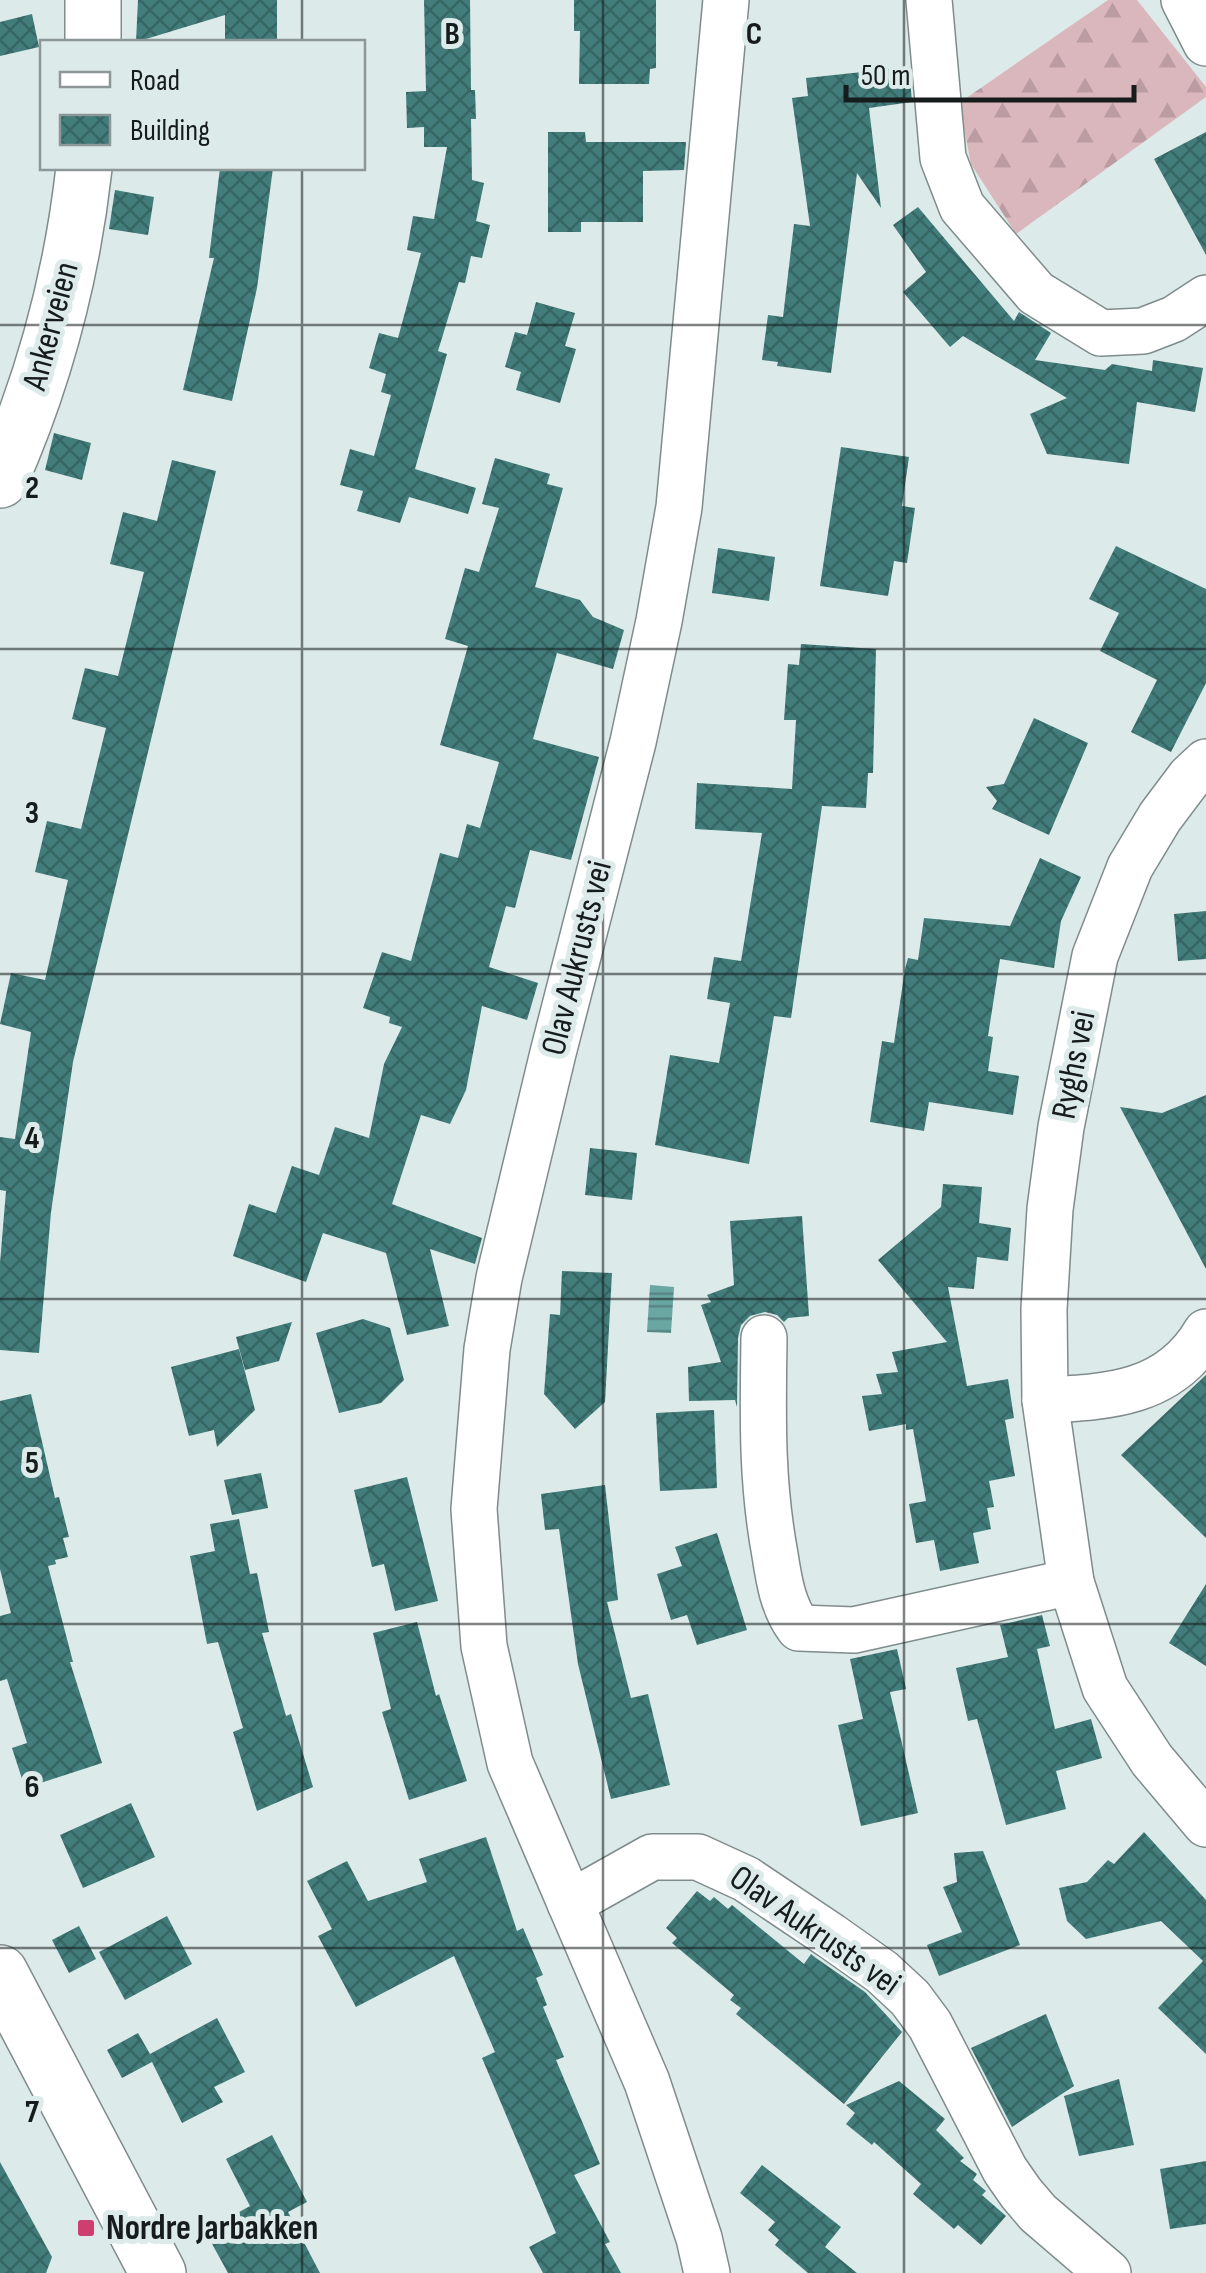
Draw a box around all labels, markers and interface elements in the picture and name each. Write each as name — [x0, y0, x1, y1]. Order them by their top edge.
text: B — [444, 15, 460, 54]
text: C — [746, 15, 762, 54]
legend — [40, 40, 365, 170]
scale bar — [846, 40, 1134, 102]
text: 50 m — [861, 58, 910, 94]
text: Road — [130, 63, 180, 99]
text: Building — [130, 113, 210, 149]
street label: Ankerveien — [13, 257, 89, 396]
text: 2 — [25, 469, 39, 508]
text: 3 — [25, 794, 39, 833]
street label: Olav Aukrusts vei — [532, 856, 622, 1060]
street label: Ryghs vei — [1042, 1007, 1106, 1123]
text: 4 — [25, 1119, 40, 1158]
text: 5 — [25, 1444, 39, 1483]
text: 6 — [24, 1768, 40, 1807]
street label: Olav Aukrusts vei — [721, 1856, 909, 2006]
text: 7 — [25, 2093, 39, 2132]
place label: Nordre Jarbakken — [106, 2207, 318, 2250]
marker: Nordre Jarbakken — [75, 2217, 97, 2239]

